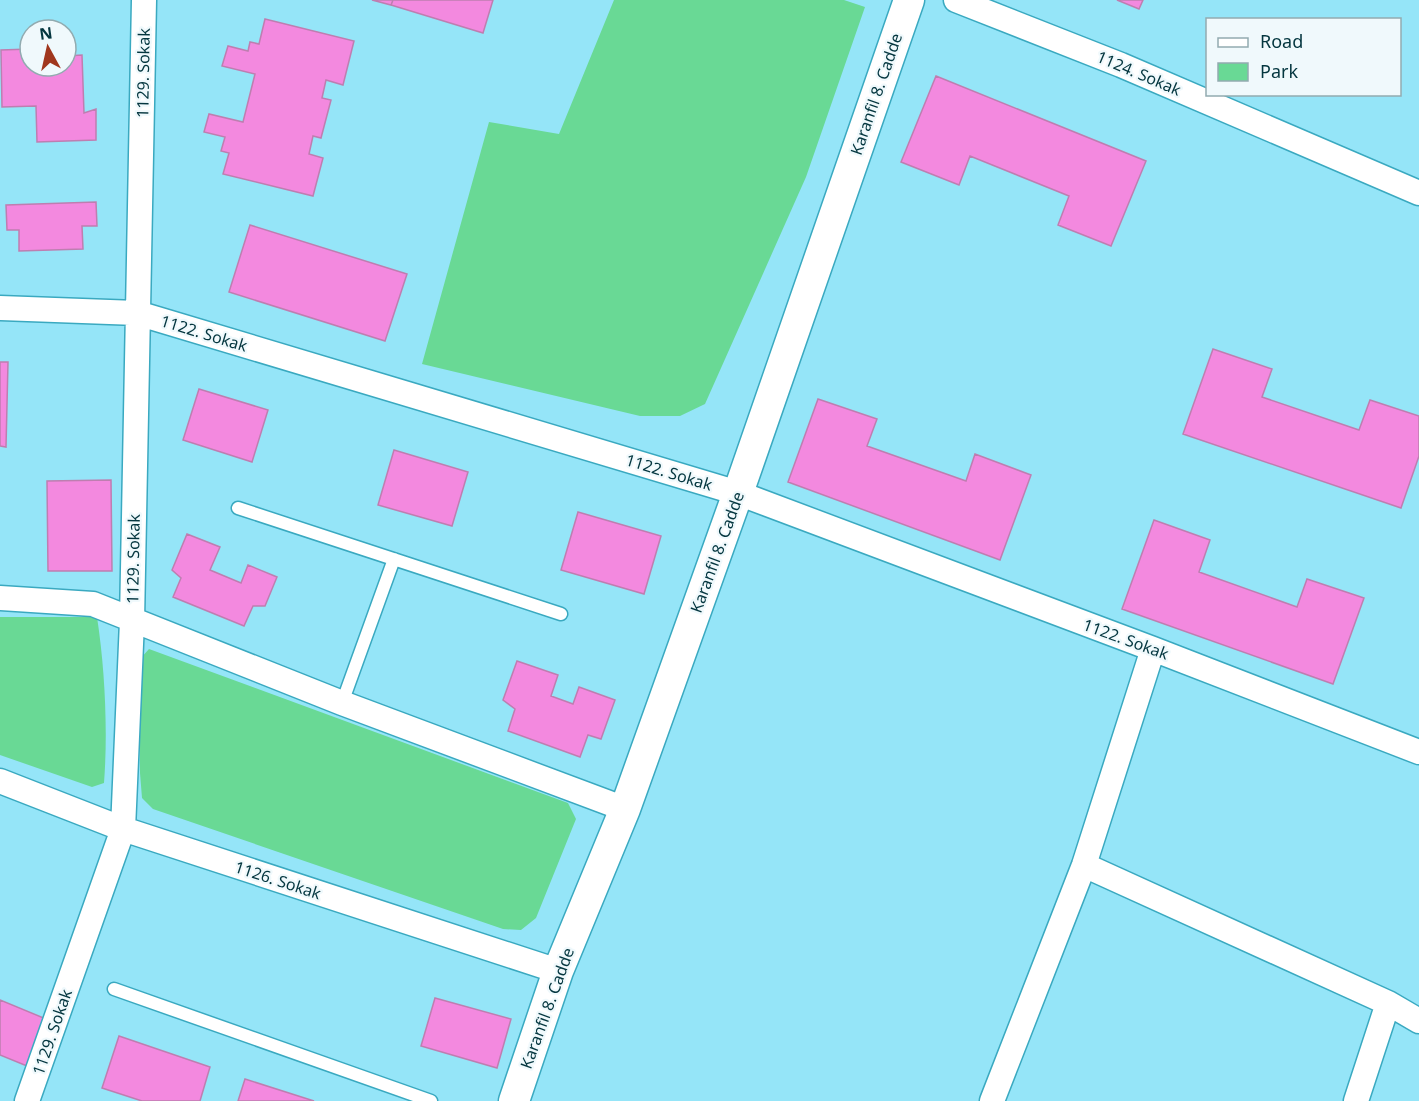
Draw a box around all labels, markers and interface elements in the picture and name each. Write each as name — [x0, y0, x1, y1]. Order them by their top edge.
north arrow — [18, 18, 78, 78]
legend — [1206, 18, 1401, 96]
text: N — [38, 21, 54, 45]
street label: 1129. Sokak — [131, 28, 155, 118]
text: Road — [1260, 29, 1303, 53]
street label: Karanfil 8. Cadde — [845, 30, 907, 158]
street label: 1124. Sokak — [1093, 45, 1185, 101]
text: Park — [1260, 59, 1298, 83]
street label: 1122. Sokak — [158, 309, 250, 357]
street label: 1122. Sokak — [623, 448, 715, 496]
street label: Karanfil 8. Cadde — [685, 488, 749, 616]
street label: 1129. Sokak — [121, 514, 145, 604]
street label: 1122. Sokak — [1080, 613, 1172, 665]
street label: 1126. Sokak — [232, 856, 324, 904]
street label: Karanfil 8. Cadde — [515, 944, 579, 1072]
street label: 1129. Sokak — [27, 986, 77, 1078]

